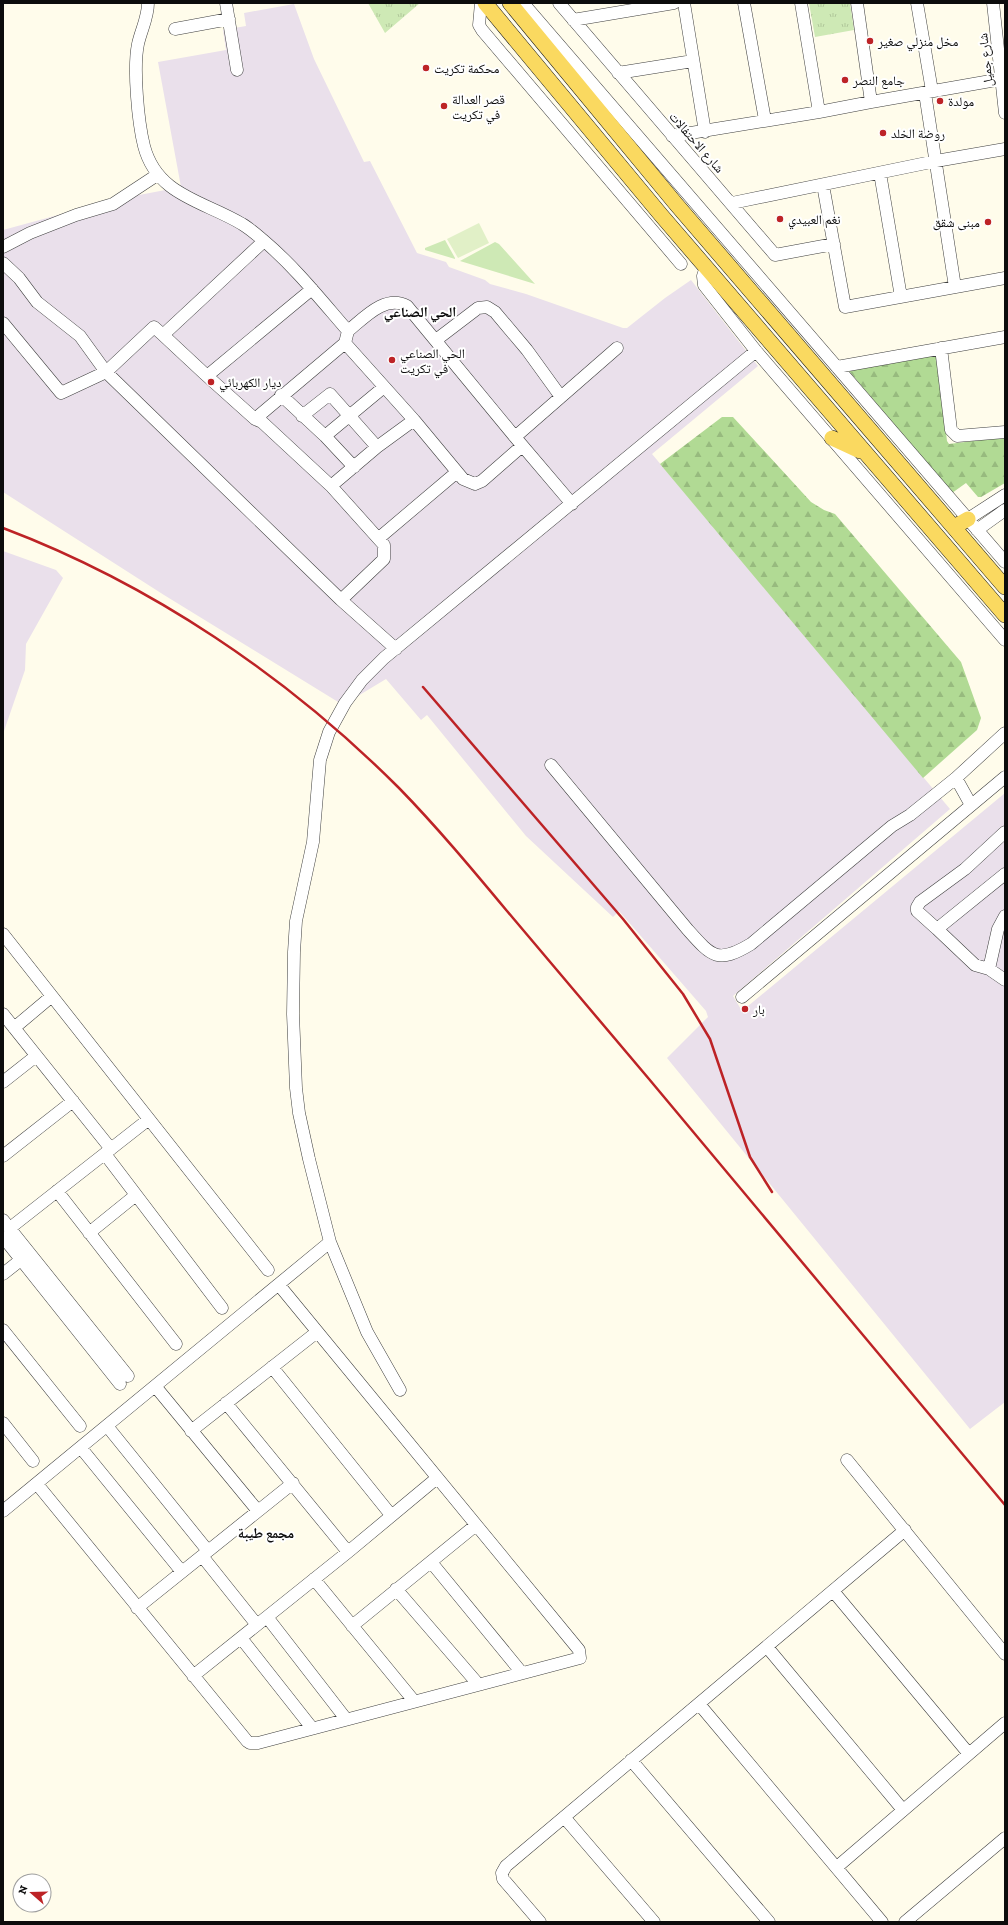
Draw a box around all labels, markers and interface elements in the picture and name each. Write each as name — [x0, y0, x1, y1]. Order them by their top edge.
street label: شارع جميل — [975, 32, 998, 87]
place label: مخل منزلي صغير — [877, 34, 958, 52]
marker: مخل منزلي صغير — [865, 36, 875, 46]
place label: محكمة تكريت — [434, 61, 500, 77]
marker: محكمة تكريت — [421, 63, 431, 73]
place label: جامع النصر — [852, 73, 905, 90]
marker: جامع النصر — [840, 75, 850, 85]
place label: قصر العدالة في تكريت — [452, 92, 505, 125]
place label: مولدة — [948, 94, 974, 110]
marker: مولدة — [935, 96, 945, 106]
marker: قصر العدالة في تكريت — [439, 101, 449, 111]
street label: شارع الاحتفالات — [665, 109, 727, 177]
place label: روضة الخلد — [891, 126, 945, 142]
marker: روضة الخلد — [878, 128, 888, 138]
place label: نغم العبيدي — [788, 212, 841, 230]
marker: نغم العبيدي — [775, 214, 785, 224]
place label: مبنى شقق — [933, 215, 980, 231]
marker: مبنى شقق — [983, 217, 993, 227]
district label: الحي الصناعي — [384, 304, 456, 323]
place label: الحي الصناعي في تكريت — [400, 346, 465, 379]
marker: الحي الصناعي في تكريت — [387, 355, 397, 365]
place label: ديار الكهربائي — [219, 375, 282, 393]
marker: ديار الكهربائي — [206, 377, 216, 387]
place label: بار — [752, 1002, 765, 1018]
marker: بار — [740, 1004, 750, 1014]
district label: مجمع طيبة — [238, 1525, 294, 1543]
north arrow — [12, 1873, 52, 1913]
text: N — [16, 1883, 31, 1896]

